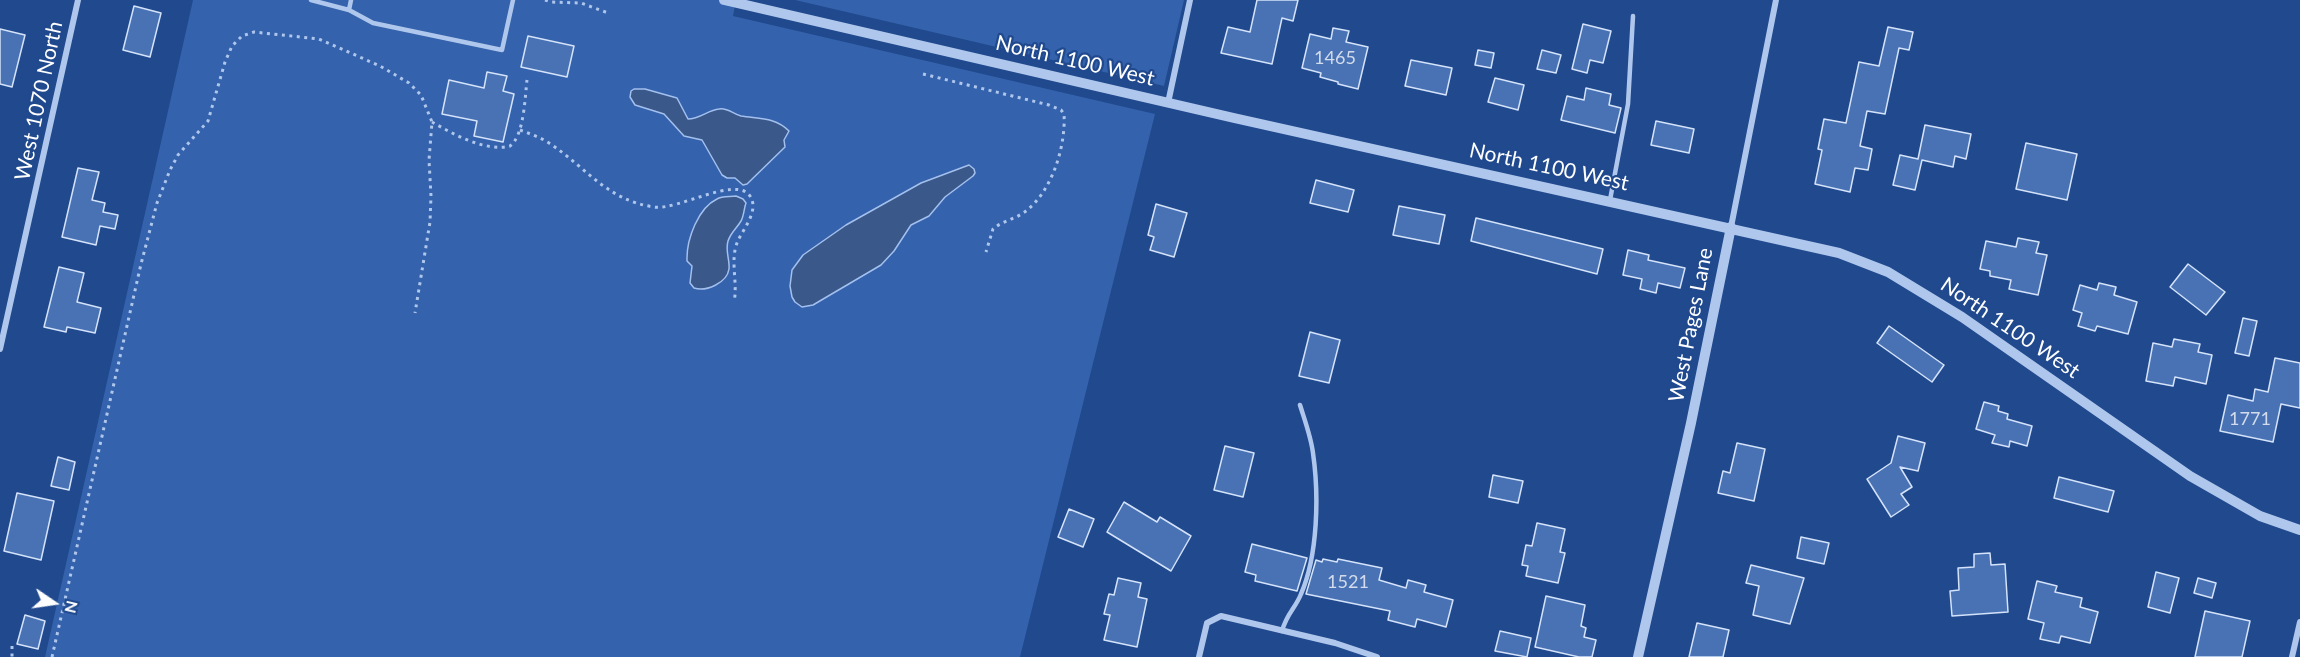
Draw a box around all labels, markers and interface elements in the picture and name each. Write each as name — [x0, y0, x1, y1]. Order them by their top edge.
street label: West 1070 North — [10, 19, 68, 183]
street label: North 1100 West — [993, 30, 1157, 92]
house number: 1465 — [1314, 47, 1356, 69]
street label: North 1100 West — [1467, 138, 1631, 196]
street label: West Pages Lane — [1664, 246, 1718, 404]
street label: North 1100 West — [1936, 272, 2084, 384]
house number: 1771 — [2229, 408, 2271, 430]
house number: 1521 — [1327, 571, 1369, 593]
north arrow — [24, 573, 84, 633]
text: N — [61, 599, 83, 615]

